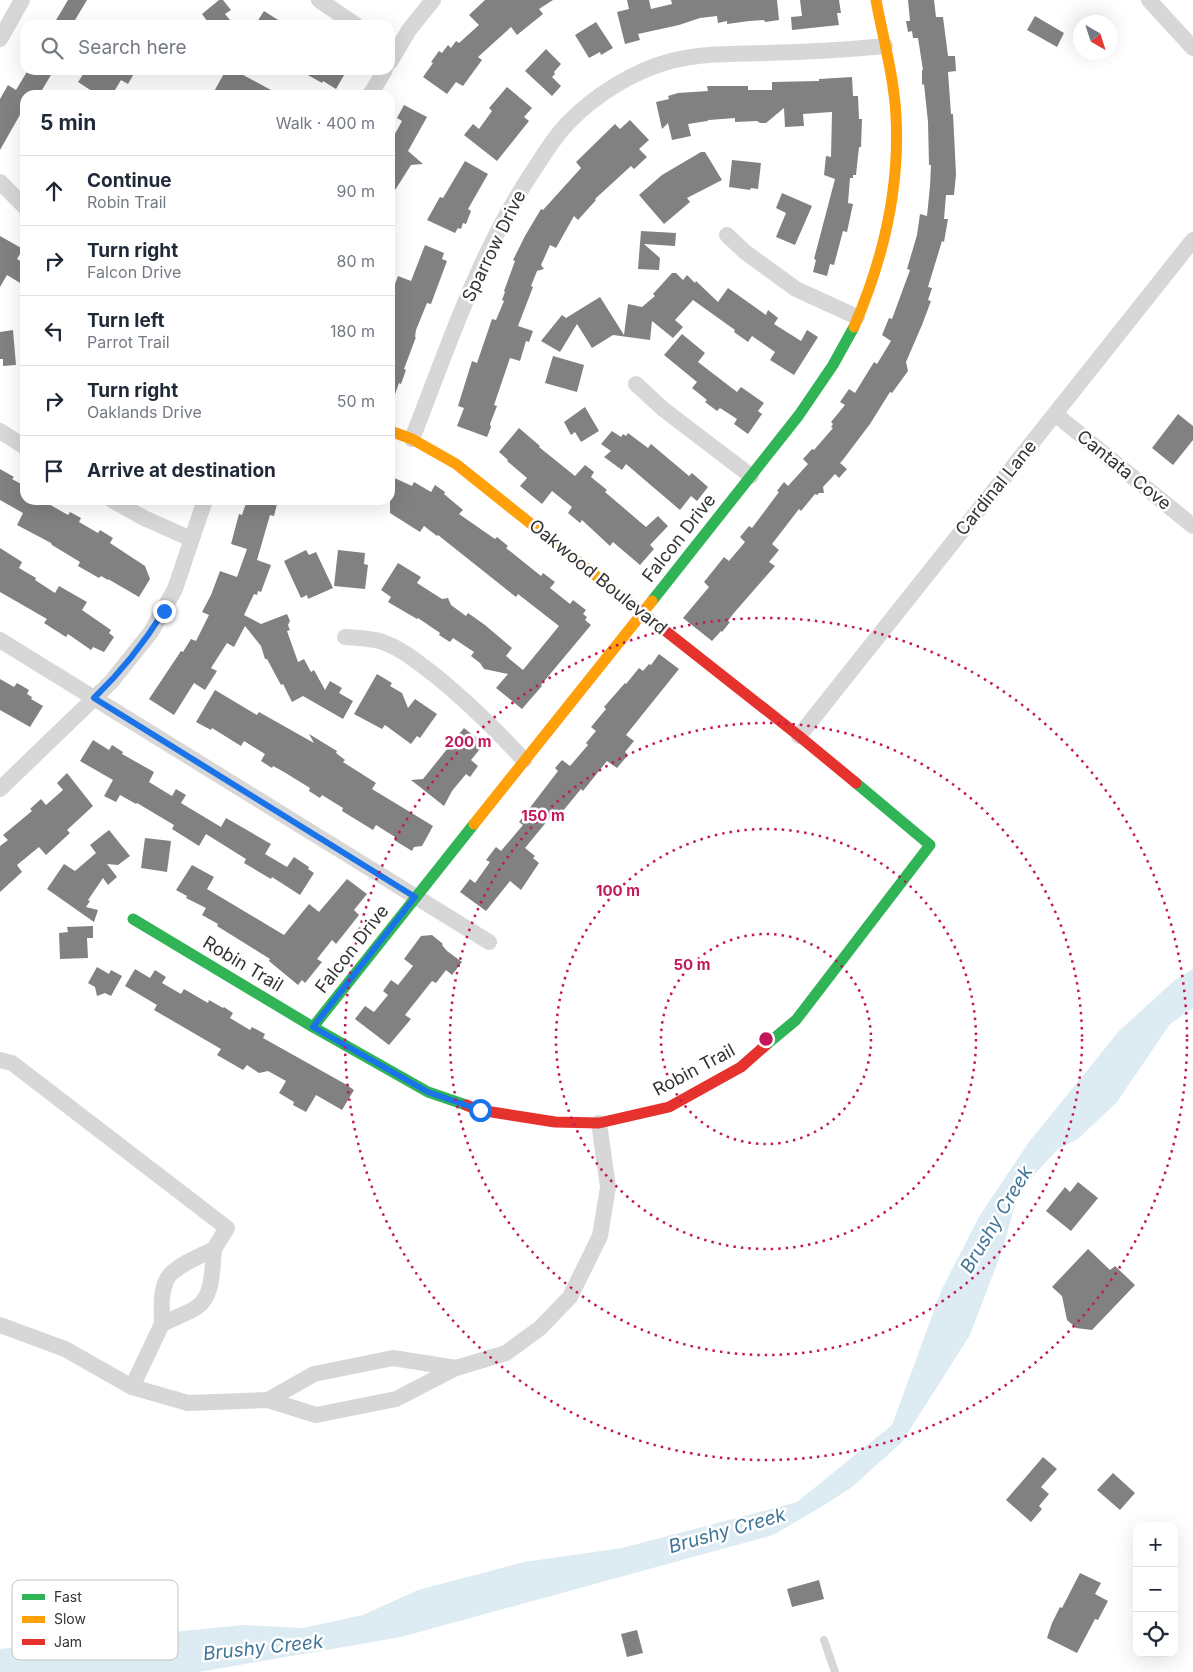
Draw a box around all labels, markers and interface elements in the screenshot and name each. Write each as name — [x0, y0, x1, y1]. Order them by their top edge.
north arrow — [1073, 15, 1118, 60]
search box — [20, 20, 395, 75]
icon: search — [38, 34, 66, 62]
text: Search here — [78, 36, 187, 59]
text: 5 min — [40, 110, 96, 135]
text: Walk · 400 m — [276, 113, 375, 133]
text: Continue — [87, 169, 172, 192]
icon: ahead — [40, 177, 68, 205]
text: 90 m — [336, 181, 375, 201]
street label: Sparrow Drive — [458, 187, 530, 305]
text: Robin Trail — [87, 192, 166, 212]
text: Turn right — [87, 239, 178, 262]
icon: right — [40, 247, 68, 275]
text: 80 m — [336, 251, 375, 271]
text: Falcon Drive — [87, 262, 181, 282]
text: Turn left — [87, 309, 165, 332]
icon: left — [40, 317, 68, 345]
text: 180 m — [330, 321, 375, 341]
text: Parrot Trail — [87, 332, 170, 352]
text: Turn right — [87, 379, 178, 402]
icon: right — [40, 387, 68, 415]
text: 50 m — [337, 391, 375, 411]
text: Oaklands Drive — [87, 402, 202, 422]
street label: Cantata Cove — [1073, 425, 1176, 514]
street label: Cardinal Lane — [951, 436, 1040, 540]
icon: arrive — [40, 457, 68, 485]
text: Arrive at destination — [87, 459, 276, 482]
street label: Falcon Drive — [638, 489, 720, 586]
street label: Oakwood Boulevard — [525, 515, 671, 639]
route end — [153, 600, 176, 623]
text: 200 m — [445, 732, 491, 751]
text: 150 m — [521, 806, 565, 825]
text: 100 m — [596, 881, 640, 900]
street label: Falcon Drive — [311, 900, 393, 997]
street label: Robin Trail — [200, 932, 287, 996]
text: 50 m — [674, 955, 710, 974]
centre of rings — [757, 1030, 775, 1048]
street label: Robin Trail — [649, 1039, 738, 1100]
route start — [469, 1099, 492, 1122]
water label: Brushy Creek — [955, 1161, 1038, 1277]
water label: Brushy Creek — [666, 1503, 789, 1558]
map controls — [1133, 1522, 1178, 1657]
button: + — [1133, 1522, 1178, 1567]
button: − — [1133, 1567, 1178, 1612]
legend — [12, 1580, 178, 1660]
text: Fast — [54, 1588, 82, 1605]
text: Slow — [54, 1610, 86, 1627]
button: locate — [1133, 1612, 1178, 1657]
water label: Brushy Creek — [202, 1630, 325, 1665]
text: Jam — [54, 1633, 82, 1650]

